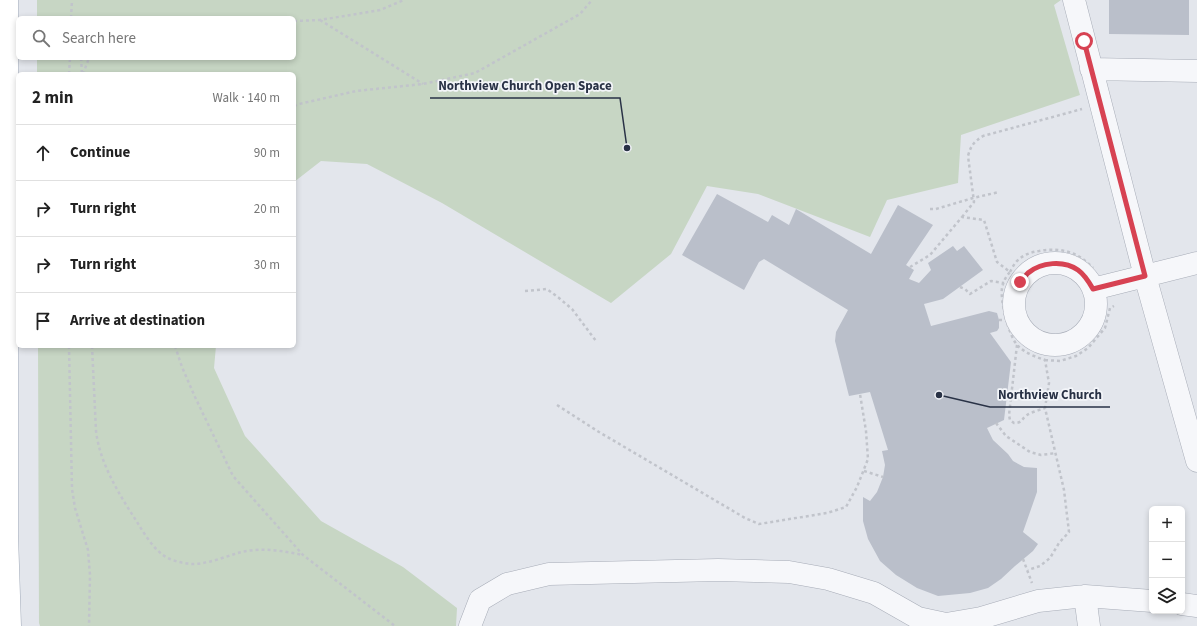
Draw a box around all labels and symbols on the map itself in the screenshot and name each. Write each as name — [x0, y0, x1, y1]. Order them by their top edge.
route start — [1075, 32, 1093, 50]
callout: Northview Church Open Space — [430, 73, 620, 98]
text: Northview Church Open Space — [438, 77, 612, 95]
route end — [1011, 273, 1029, 291]
callout: Northview Church — [990, 382, 1110, 407]
text: Northview Church — [998, 386, 1102, 404]

